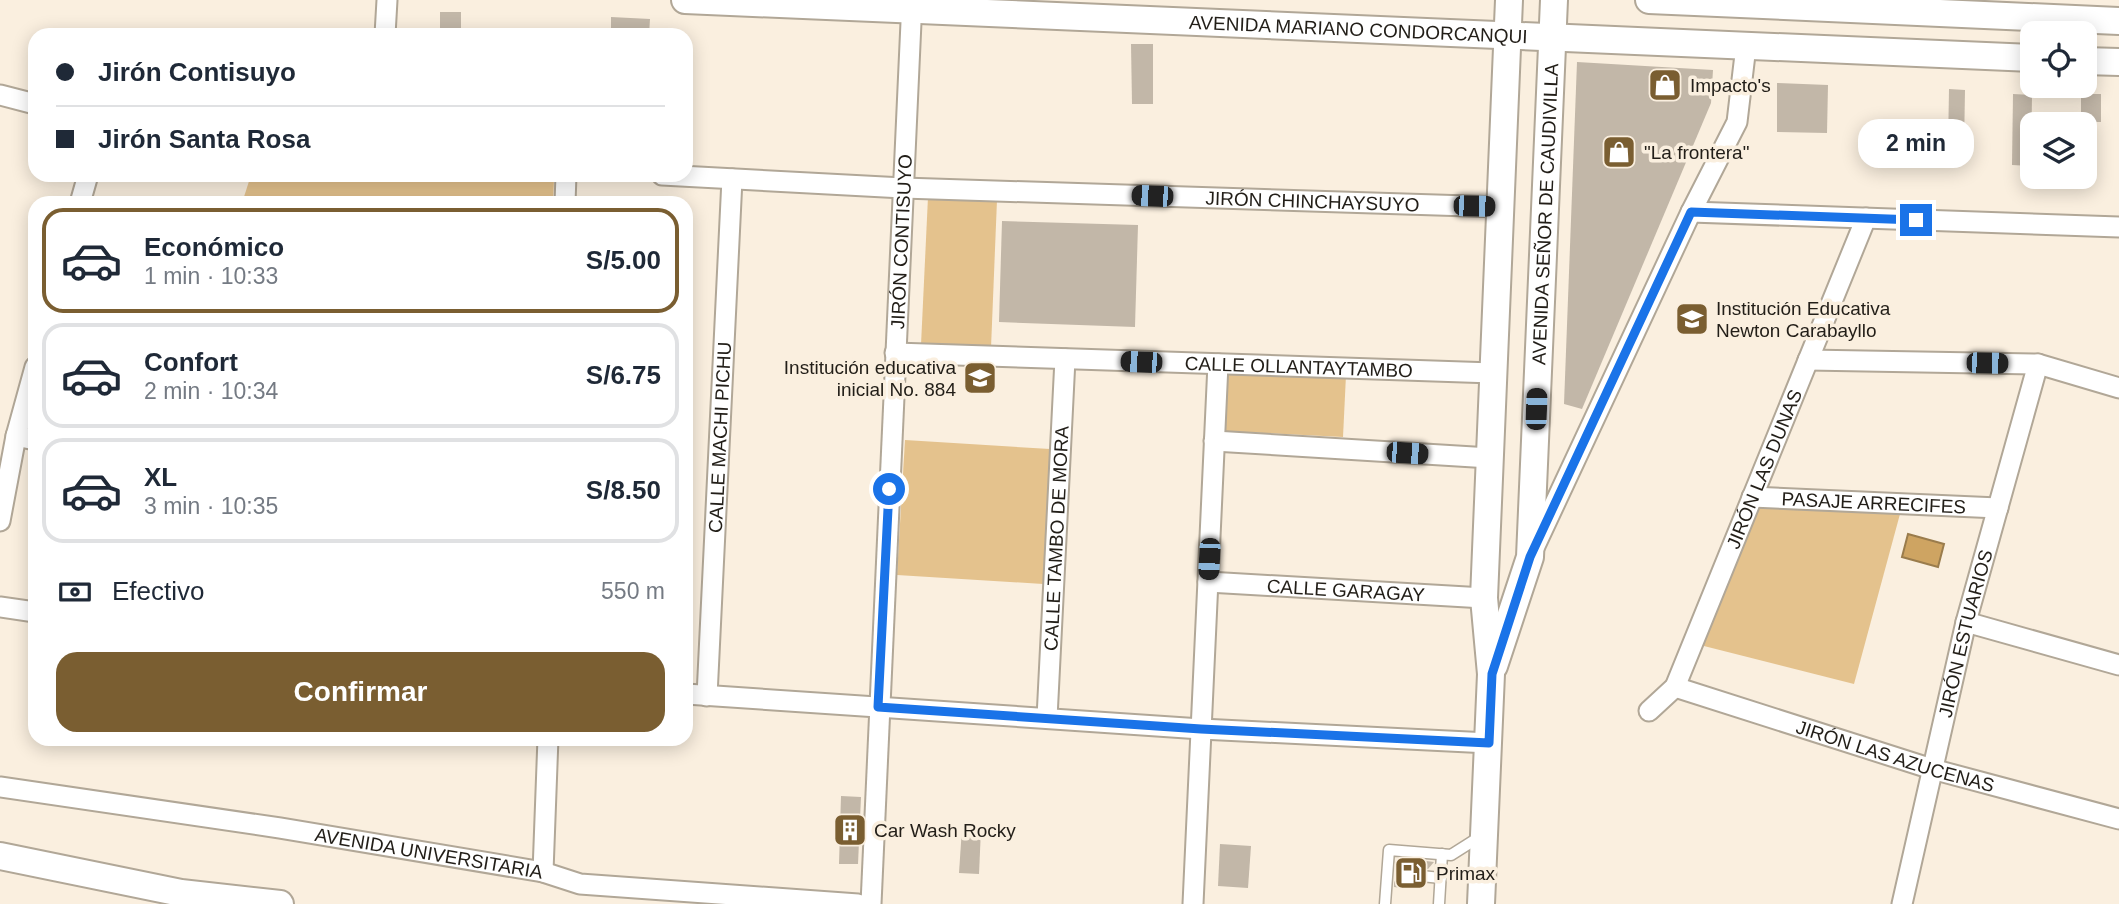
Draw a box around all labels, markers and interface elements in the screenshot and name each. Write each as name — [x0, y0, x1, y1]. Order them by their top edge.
street label: AVENIDA MARIANO CONDORCANQUI — [1189, 12, 1528, 47]
map controls — [2020, 21, 2097, 189]
button: locate — [2020, 21, 2097, 98]
text: Jirón Contisuyo — [98, 57, 296, 87]
street label: AVENIDA SEÑOR DE CAUDIVILLA — [1528, 63, 1562, 365]
shop icon: Impacto's — [1646, 66, 1684, 104]
place label: Impacto's — [1690, 75, 1771, 96]
button: layers — [2020, 112, 2097, 189]
callout: 2 min — [1858, 118, 1974, 168]
text: Jirón Santa Rosa — [98, 124, 310, 154]
text: 2 min — [1886, 130, 1946, 156]
shop icon: "La frontera" — [1600, 133, 1638, 171]
place label: "La frontera" — [1644, 142, 1749, 163]
street label: JIRÓN CONTISUYO — [887, 154, 916, 330]
car — [1131, 185, 1174, 207]
street label: JIRÓN CHINCHAYSUYO — [1205, 188, 1420, 215]
car — [1453, 195, 1496, 217]
route end — [1900, 204, 1932, 236]
icon: car — [60, 229, 123, 292]
text: Económico — [144, 232, 284, 262]
text: S/5.00 — [586, 245, 661, 275]
text: 1 min · 10:33 — [144, 263, 278, 289]
place label: Institución Educativa Newton Carabayllo — [1716, 298, 1891, 341]
school or university icon: Institución Educativa Newton Carabayllo — [1673, 300, 1711, 338]
street label: CALLE MACHI PICHU — [705, 341, 735, 533]
icon: car — [60, 344, 123, 407]
text: Confort — [144, 347, 238, 377]
car — [1120, 351, 1163, 373]
car — [1966, 352, 2009, 374]
street label: CALLE OLLANTAYTAMBO — [1184, 353, 1413, 381]
place label: Institución educativa inicial No. 884 — [784, 357, 956, 400]
school or university icon: Institución educativa inicial No. 884 — [961, 359, 999, 397]
text: S/6.75 — [586, 360, 661, 390]
text: 2 min · 10:34 — [144, 378, 278, 404]
street label: JIRÓN LAS DUNAS — [1723, 386, 1806, 552]
car — [1525, 388, 1548, 430]
street label: CALLE TAMBO DE MORA — [1040, 425, 1073, 651]
car — [1386, 441, 1429, 465]
icon: car — [60, 459, 123, 522]
text: XL — [144, 462, 177, 492]
route start — [873, 473, 905, 505]
text: S/8.50 — [586, 475, 661, 505]
street label: PASAJE ARRECIFES — [1781, 488, 1967, 518]
text: 3 min · 10:35 — [144, 493, 278, 519]
car — [1198, 537, 1221, 581]
street label: JIRÓN ESTUARIOS — [1935, 547, 1997, 719]
icon: cash — [56, 573, 94, 611]
street label: CALLE GARAGAY — [1266, 575, 1426, 606]
text: Efectivo — [112, 576, 205, 606]
text: 550 m — [601, 578, 665, 604]
button: Confirmar — [56, 652, 665, 732]
street label: JIRÓN LAS AZUCENAS — [1794, 716, 1997, 796]
building icon: Car Wash Rocky — [831, 811, 869, 849]
place label: Car Wash Rocky — [874, 820, 1016, 841]
street label: AVENIDA UNIVERSITARIA — [313, 824, 545, 883]
fuel station icon: Primax — [1392, 854, 1430, 892]
place label: Primax — [1436, 863, 1496, 884]

